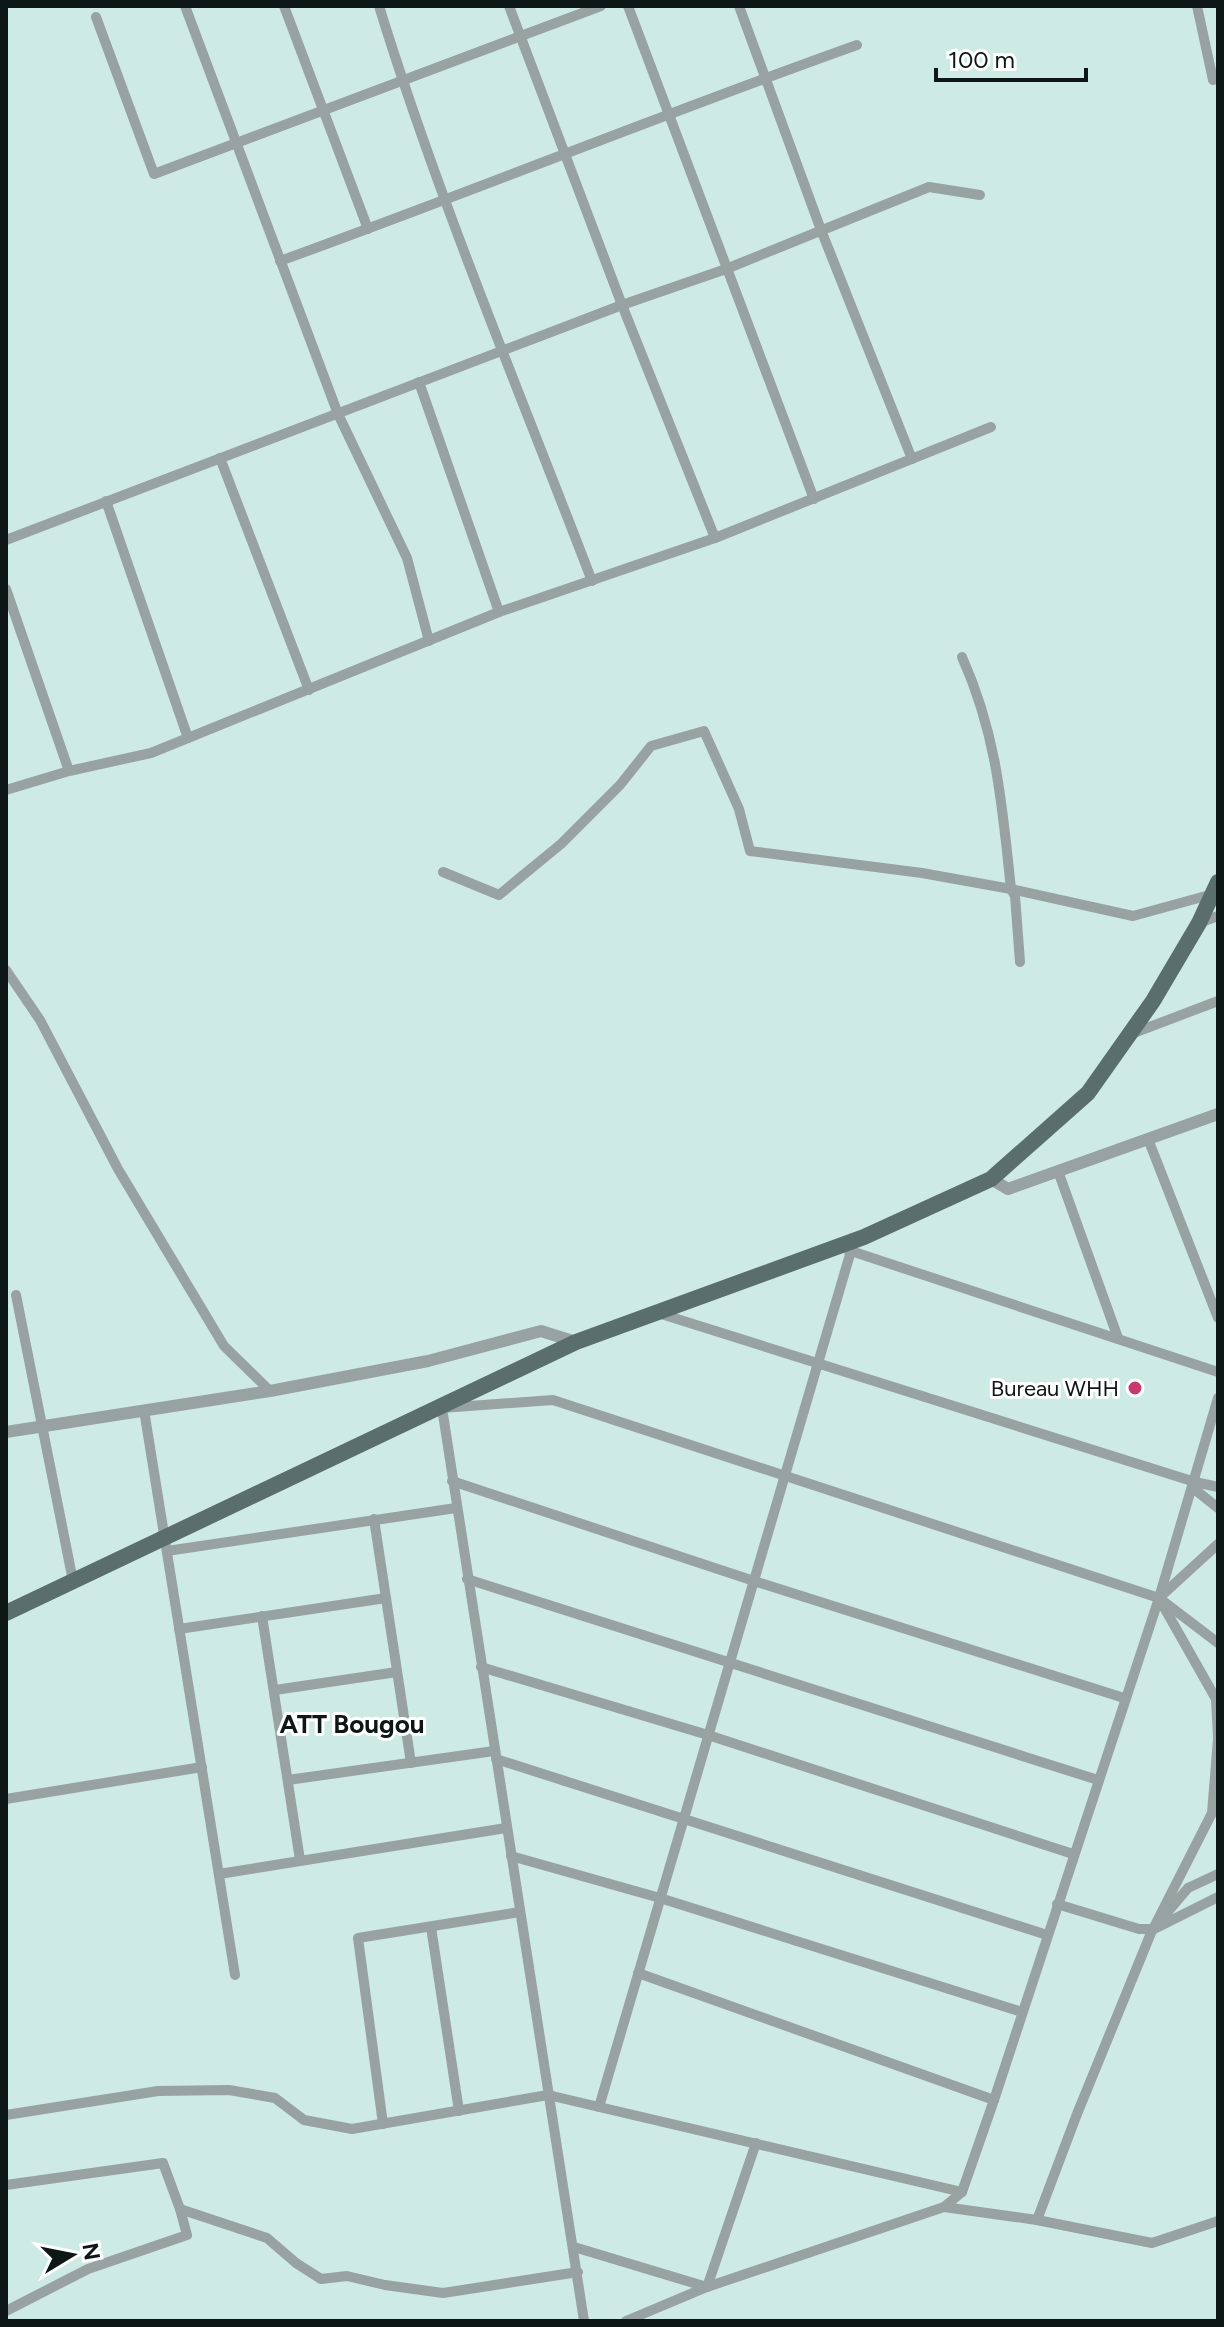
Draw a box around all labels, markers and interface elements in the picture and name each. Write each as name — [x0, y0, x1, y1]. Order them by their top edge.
scale bar — [936, 32, 1086, 82]
text: 100 m — [948, 45, 1015, 74]
place label: Bureau WHH — [991, 1375, 1119, 1402]
marker: Bureau WHH — [1126, 1379, 1144, 1397]
district label: ATT Bougou — [279, 1708, 425, 1740]
north arrow — [32, 2215, 112, 2295]
text: N — [76, 2241, 106, 2262]

